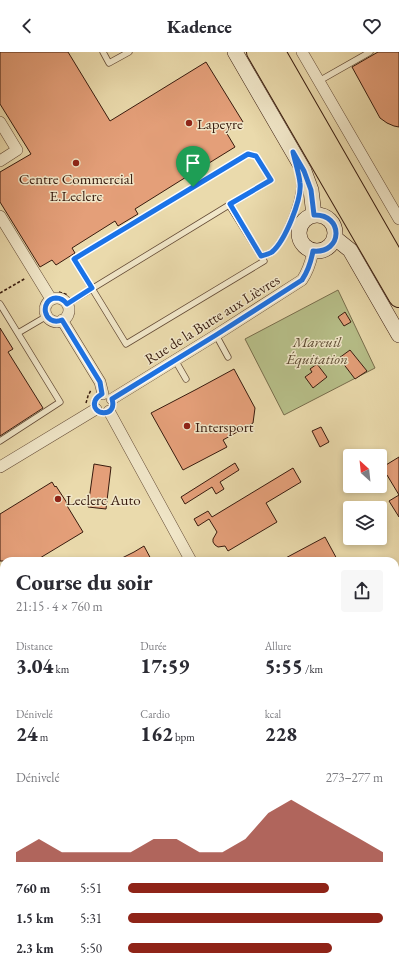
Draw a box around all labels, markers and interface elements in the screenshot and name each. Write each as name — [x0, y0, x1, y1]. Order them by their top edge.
icon: back — [16, 15, 38, 37]
text: Kadence — [167, 15, 232, 38]
icon: heart — [361, 15, 383, 37]
place label: Lapeyre — [197, 114, 243, 133]
marker: Lapeyre — [184, 118, 194, 128]
pin — [176, 146, 210, 187]
icon: arrive — [182, 152, 204, 174]
marker: Centre Commercial E.Leclerc — [71, 158, 81, 168]
place label: Centre Commercial E.Leclerc — [19, 169, 134, 205]
street label: Rue de la Butte aux Lièvres — [141, 270, 283, 368]
park label: Mareuil Équitation — [285, 332, 348, 369]
place label: Intersport — [195, 417, 254, 436]
marker: Intersport — [182, 421, 192, 431]
north arrow — [343, 449, 387, 493]
map controls — [343, 449, 387, 545]
place label: Leclerc Auto — [66, 490, 141, 509]
marker: Leclerc Auto — [53, 494, 63, 504]
button: layers — [343, 501, 387, 545]
text: Course du soir — [16, 568, 152, 597]
button: share — [341, 570, 383, 612]
text: 21:15 · 4 × 760 m — [16, 598, 103, 615]
text: Distance — [16, 639, 53, 653]
text: Durée — [140, 639, 167, 653]
text: Allure — [265, 639, 291, 653]
text: 3.04 — [16, 653, 53, 679]
text: 17:59 — [140, 653, 189, 679]
text: 5:55 — [265, 653, 303, 679]
text: km — [53, 662, 69, 676]
text: /km — [303, 662, 323, 676]
text: Dénivelé — [16, 707, 53, 721]
text: Cardio — [140, 707, 170, 721]
text: kcal — [265, 707, 281, 721]
text: 24 — [16, 721, 38, 747]
text: 162 — [140, 721, 173, 747]
text: 228 — [265, 721, 297, 747]
text: m — [38, 730, 48, 744]
text: bpm — [173, 730, 195, 744]
text: Dénivelé — [16, 769, 60, 786]
text: 273–277 m — [326, 769, 383, 786]
text: 760 m — [16, 880, 50, 897]
text: 5:51 — [80, 880, 102, 897]
text: 1.5 km — [16, 910, 54, 927]
text: 5:31 — [80, 910, 102, 927]
text: 2.3 km — [16, 940, 54, 957]
text: 5:50 — [80, 940, 102, 957]

